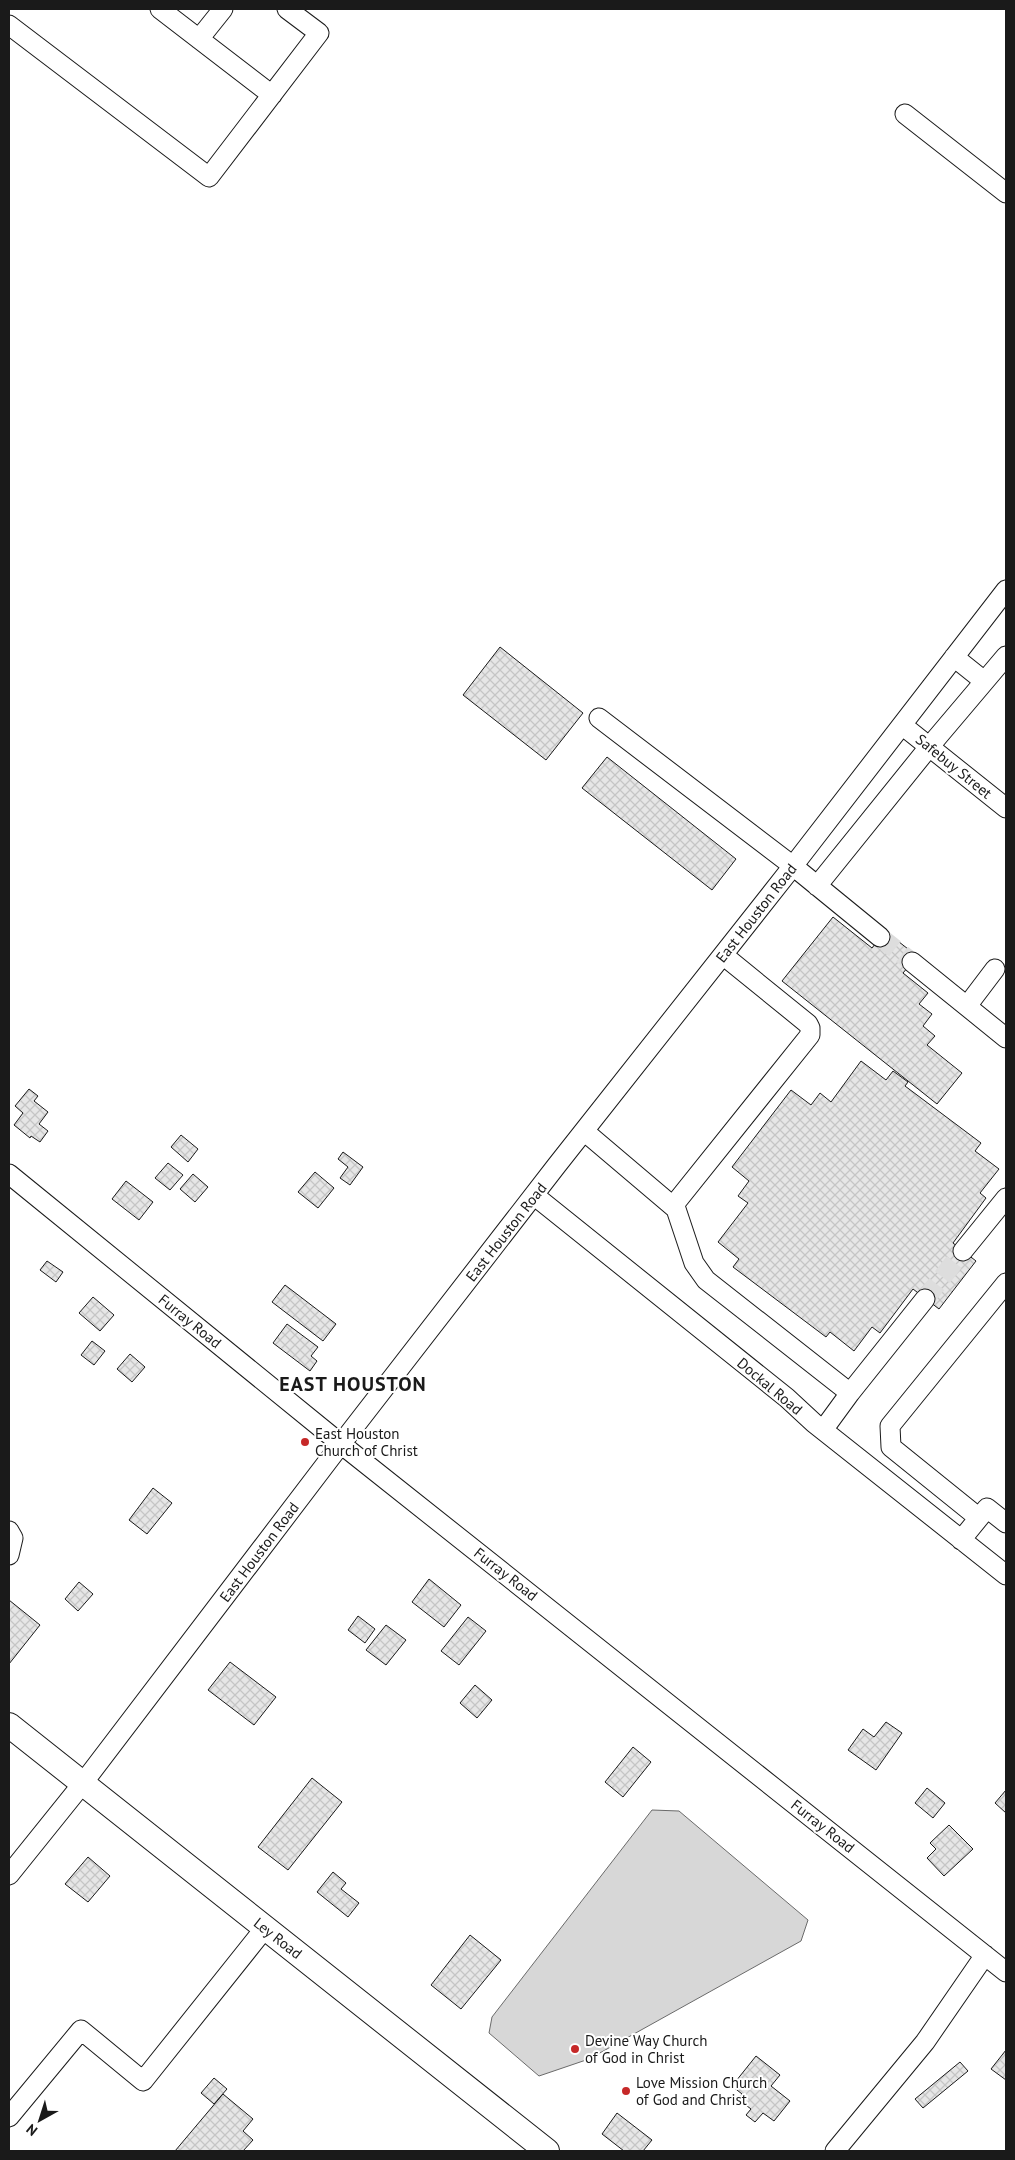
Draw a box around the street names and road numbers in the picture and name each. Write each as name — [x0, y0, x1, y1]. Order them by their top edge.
street label: Safebuy Street — [912, 729, 996, 803]
street label: East Houston Road — [711, 860, 801, 966]
street label: East Houston Road — [461, 1179, 551, 1285]
street label: Furray Road — [155, 1290, 225, 1352]
street label: Dockal Road — [733, 1353, 807, 1419]
street label: East Houston Road — [215, 1498, 303, 1606]
street label: Furray Road — [470, 1543, 542, 1605]
street label: Furray Road — [787, 1795, 859, 1857]
street label: Ley Road — [250, 1913, 306, 1963]

